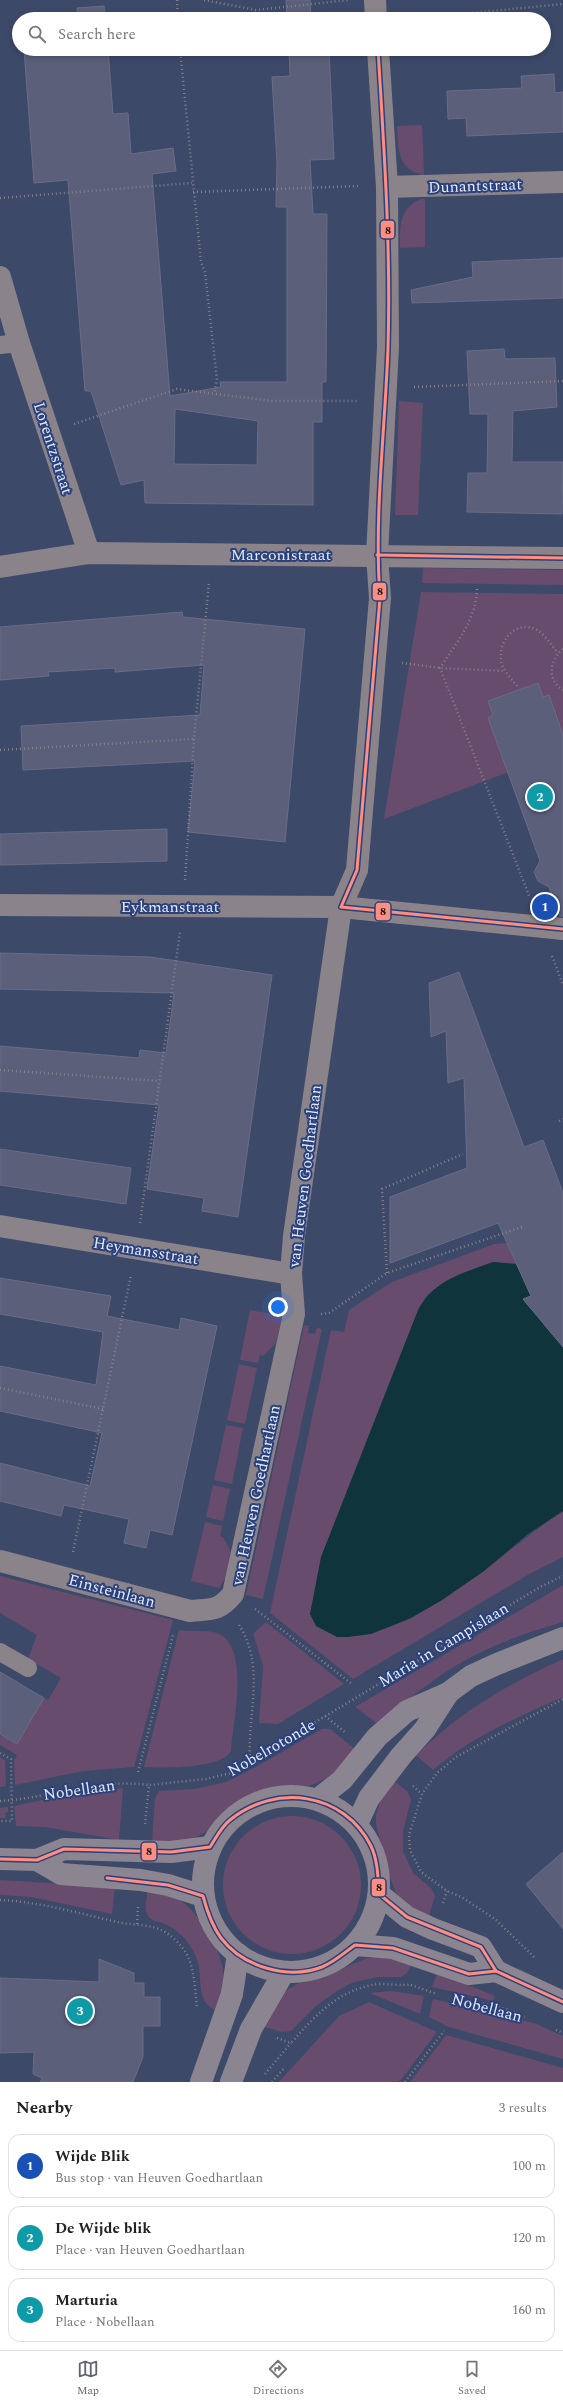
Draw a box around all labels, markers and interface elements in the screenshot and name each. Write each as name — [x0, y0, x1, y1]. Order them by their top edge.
search box — [12, 12, 551, 56]
icon: search — [26, 23, 48, 45]
text: Search here — [58, 23, 136, 46]
street label: Dunantstraat — [428, 172, 523, 200]
line badge: 8 — [380, 220, 395, 239]
text: 8 — [385, 222, 391, 239]
street label: Lorentzstraat — [27, 399, 79, 498]
street label: Marconistraat — [231, 543, 332, 567]
line badge: 8 — [372, 582, 387, 601]
text: 8 — [377, 583, 383, 600]
pin: 2 — [527, 782, 553, 812]
pin: 1 — [532, 892, 558, 922]
street label: Eykmanstraat — [121, 895, 219, 919]
line badge: 8 — [375, 902, 391, 921]
text: 8 — [380, 903, 386, 920]
street label: van Heuven Goedhartlaan — [282, 1084, 328, 1270]
street label: Heymansstraat — [91, 1231, 201, 1271]
your location — [268, 1297, 288, 1317]
street label: van Heuven Goedhartlaan — [225, 1403, 287, 1589]
street label: Einsteinlaan — [66, 1568, 158, 1614]
street label: Maria in Campislaan — [374, 1596, 513, 1693]
street label: Nobelrotonde — [223, 1713, 320, 1783]
street label: Nobellaan — [42, 1773, 117, 1807]
line badge: 8 — [141, 1842, 157, 1861]
text: 8 — [146, 1843, 152, 1860]
line badge: 8 — [371, 1878, 386, 1897]
text: 8 — [376, 1879, 382, 1896]
street label: Nobellaan — [449, 1987, 525, 2029]
pin: 3 — [67, 1996, 93, 2026]
text: Nearby — [16, 2095, 72, 2121]
text: 3 results — [499, 2098, 547, 2118]
text: Wijde Blik — [55, 2145, 130, 2168]
text: 1 — [26, 2156, 34, 2176]
text: 100 m — [512, 2156, 546, 2176]
text: Bus stop · van Heuven Goedhartlaan — [55, 2168, 263, 2188]
text: De Wijde blik — [55, 2217, 151, 2240]
text: 2 — [26, 2228, 34, 2248]
text: 120 m — [512, 2228, 546, 2248]
text: Place · van Heuven Goedhartlaan — [55, 2240, 245, 2260]
text: Marturia — [55, 2289, 118, 2312]
text: 3 — [26, 2300, 34, 2320]
text: 160 m — [512, 2300, 546, 2320]
text: Place · Nobellaan — [55, 2312, 155, 2332]
tab: Map — [77, 2358, 99, 2399]
tab: Directions — [253, 2358, 304, 2399]
tab: Saved — [458, 2358, 486, 2399]

